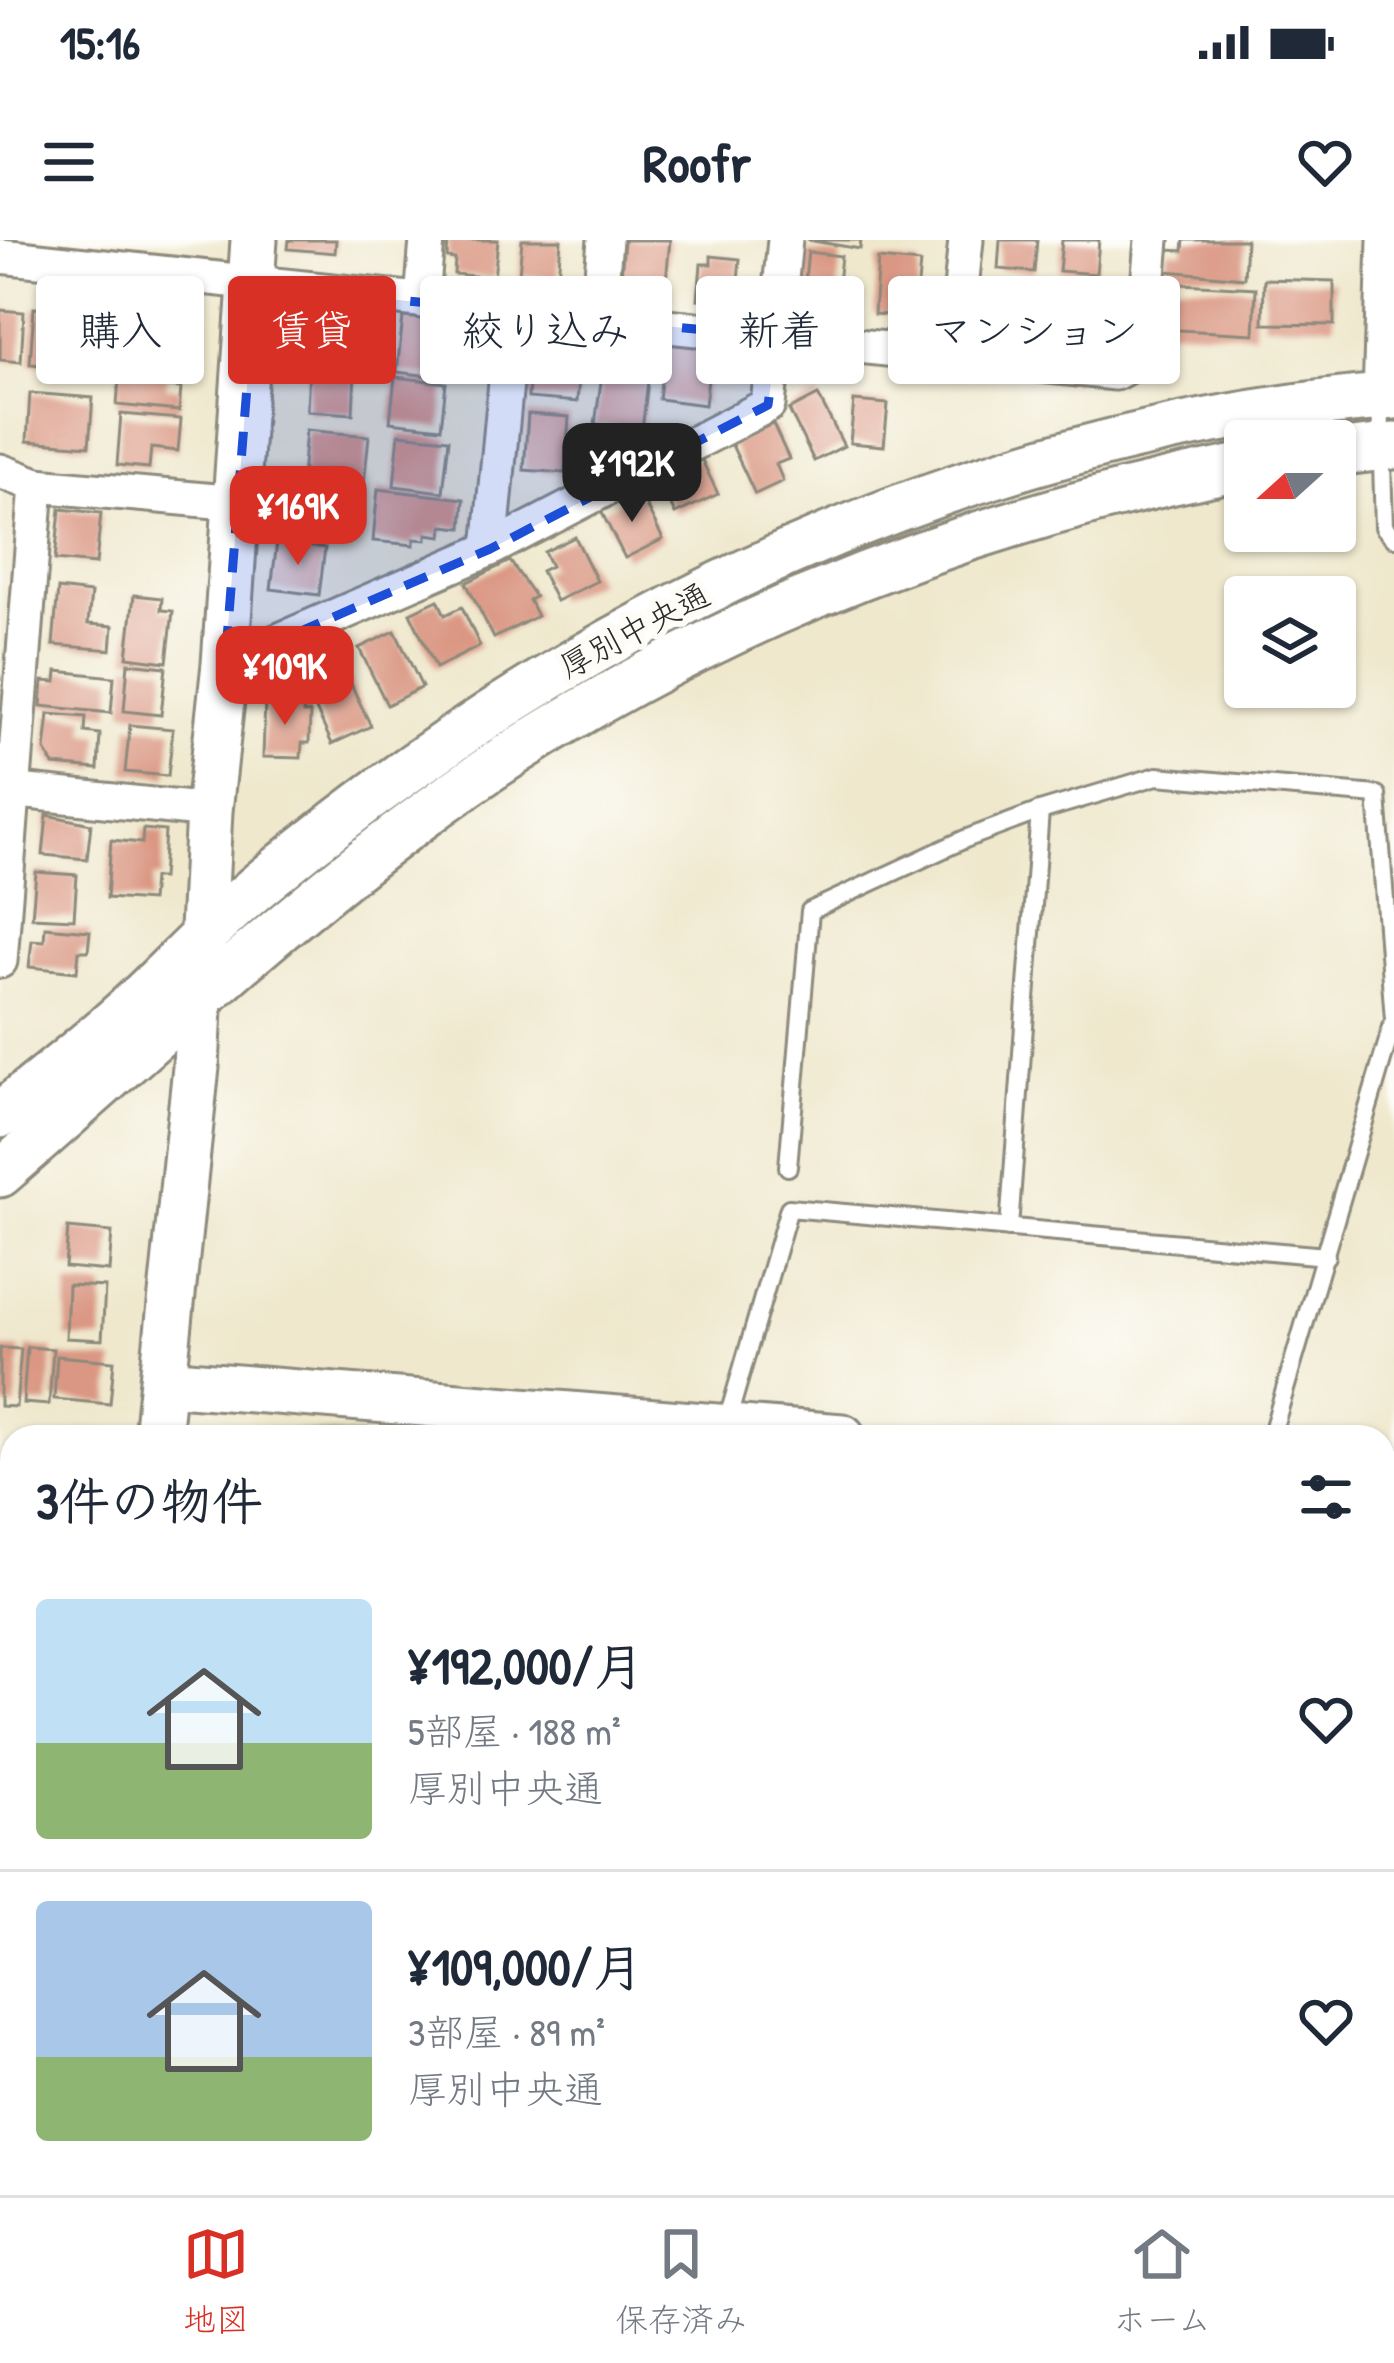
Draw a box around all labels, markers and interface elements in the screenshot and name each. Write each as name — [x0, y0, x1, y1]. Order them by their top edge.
text: 15:16 — [60, 12, 140, 73]
text: Roofr — [643, 126, 751, 199]
icon: menu — [36, 129, 102, 195]
icon: heart — [1292, 129, 1358, 195]
chip: 購入 — [36, 276, 204, 384]
chip: 賃貸 — [228, 276, 396, 384]
chip: 絞り込み — [420, 276, 672, 384]
chip: 新着 — [696, 276, 864, 384]
chip: マンション — [888, 276, 1180, 384]
north arrow — [1224, 420, 1356, 552]
map controls — [1224, 420, 1356, 708]
pin: ¥192K — [548, 423, 716, 525]
text: ¥192K — [589, 435, 675, 488]
pin: ¥169K — [214, 466, 382, 568]
text: ¥169K — [257, 478, 339, 531]
street label: 厚別中央通 — [551, 572, 717, 688]
button: layers — [1224, 576, 1356, 708]
pin: ¥109K — [201, 626, 369, 728]
text: ¥109K — [243, 638, 327, 691]
icon: filters — [1293, 1464, 1359, 1530]
text: 3件の物件 — [36, 1466, 263, 1535]
text: ¥192,000/月 — [408, 1631, 644, 1700]
icon: home — [132, 1647, 276, 1791]
icon: heart — [1293, 1686, 1359, 1752]
text: 5部屋 · 188 m² — [408, 1704, 621, 1757]
text: 厚別中央通 — [408, 1761, 603, 1814]
text: ¥109,000/月 — [408, 1932, 643, 2001]
icon: home — [132, 1949, 276, 2093]
icon: heart — [1293, 1988, 1359, 2054]
text: 3部屋 · 89 m² — [408, 2005, 605, 2058]
text: 厚別中央通 — [408, 2062, 603, 2115]
tab: 地図 — [183, 2221, 249, 2341]
tab: 保存済み — [615, 2221, 747, 2341]
tab: ホーム — [1113, 2221, 1211, 2341]

